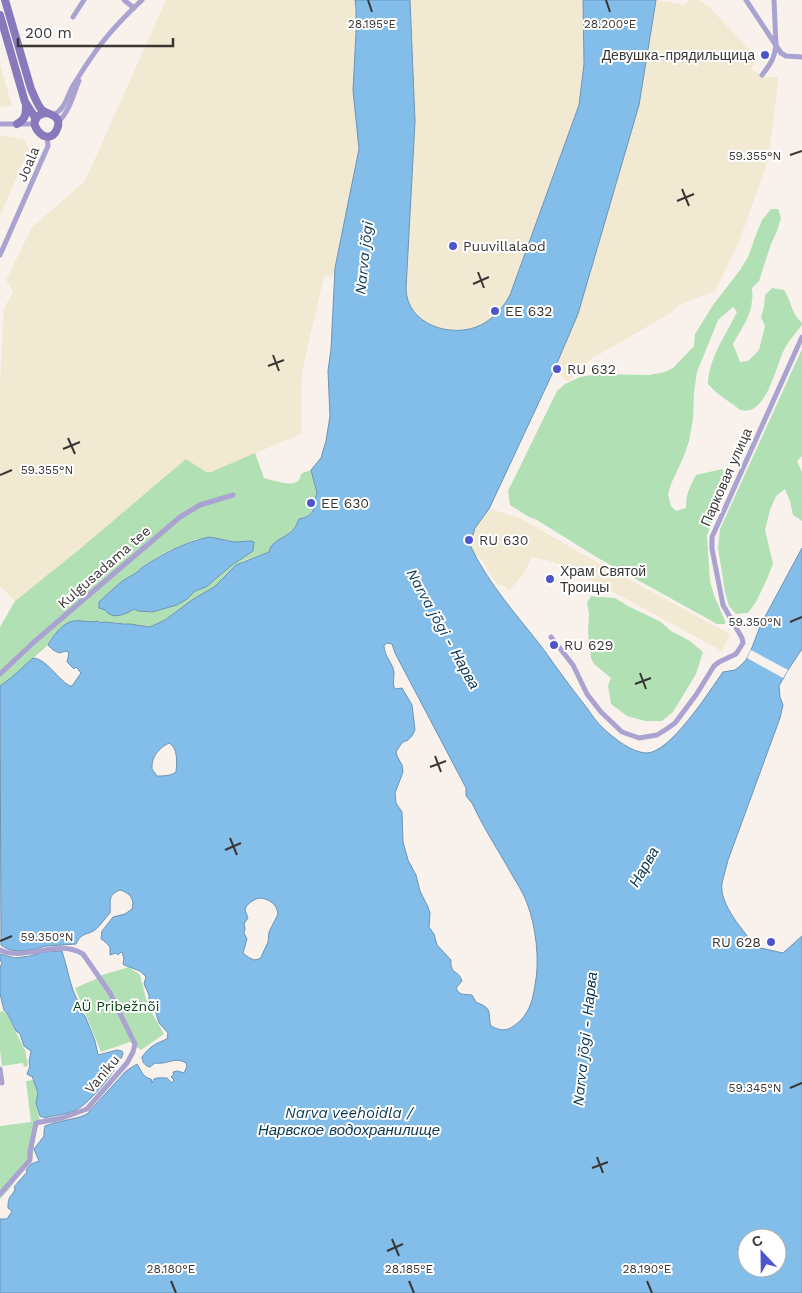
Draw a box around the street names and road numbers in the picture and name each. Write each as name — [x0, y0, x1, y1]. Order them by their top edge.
street label: Joala — [14, 144, 42, 184]
street label: Парковая улица — [697, 425, 755, 529]
street label: Kulgusadama tee — [54, 522, 154, 612]
street label: Vaniku — [81, 1052, 123, 1096]

